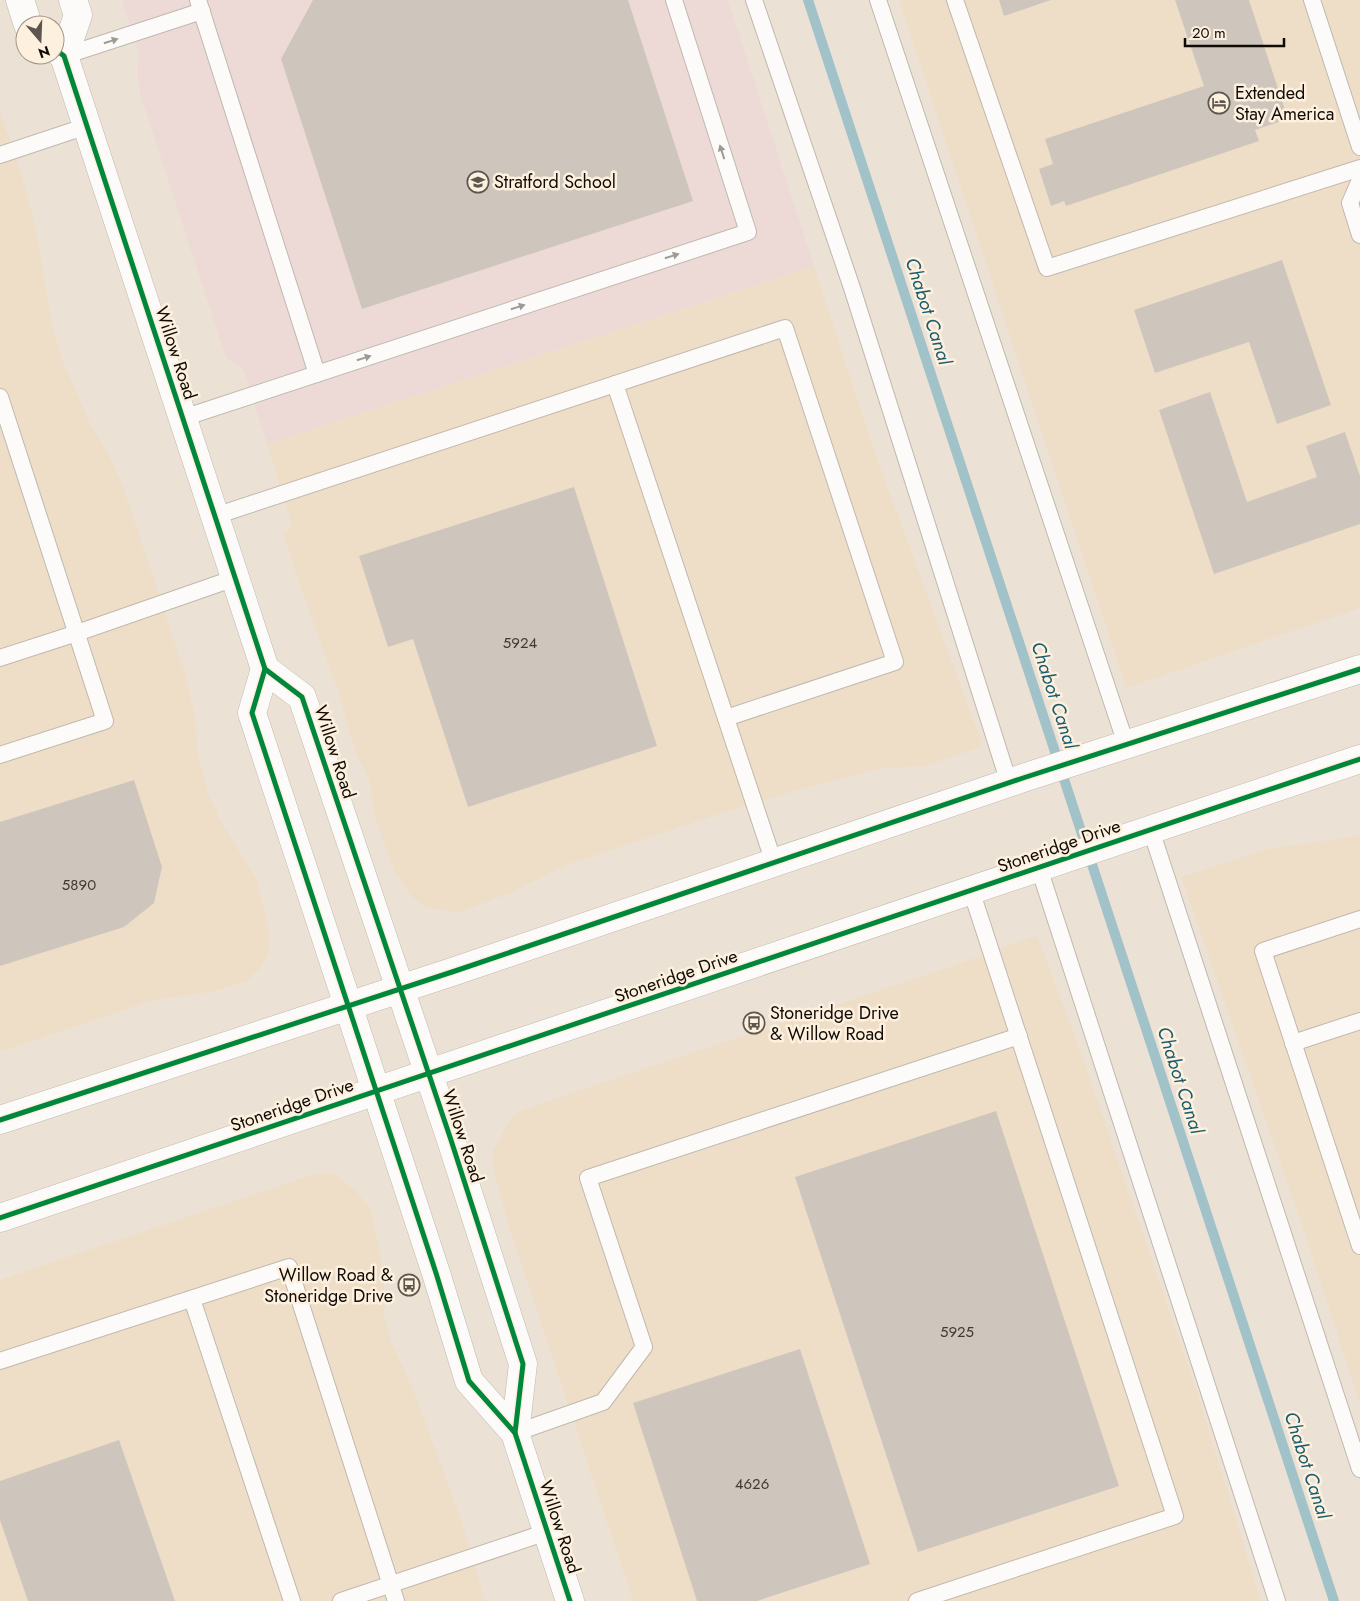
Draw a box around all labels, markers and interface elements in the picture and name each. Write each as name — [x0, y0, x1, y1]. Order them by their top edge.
north arrow — [15, 15, 65, 65]
scale bar — [1185, 15, 1284, 47]
text: 20 m — [1192, 22, 1226, 44]
one-way arrow — [103, 37, 118, 44]
text: N — [36, 41, 53, 64]
place label: Extended Stay America — [1235, 80, 1334, 127]
hotel icon: Extended Stay America — [1207, 91, 1231, 115]
one-way arrow — [718, 145, 726, 160]
place label: Stratford School — [494, 169, 616, 195]
school or university icon: Stratford School — [466, 170, 490, 194]
one-way arrow — [665, 252, 680, 260]
water label: Chabot Canal — [899, 254, 959, 369]
street label: Willow Road — [149, 303, 203, 403]
one-way arrow — [511, 303, 526, 311]
one-way arrow — [356, 354, 371, 362]
house number: 5924 — [503, 632, 537, 654]
water label: Chabot Canal — [1025, 638, 1085, 753]
street label: Willow Road — [308, 702, 362, 802]
street label: Stoneridge Drive — [994, 813, 1124, 879]
house number: 5890 — [62, 874, 96, 896]
street label: Stoneridge Drive — [611, 943, 741, 1009]
place label: Stoneridge Drive & Willow Road — [770, 1000, 899, 1047]
bus stop icon: Stoneridge Drive & Willow Road — [742, 1011, 766, 1035]
water label: Chabot Canal — [1151, 1023, 1211, 1138]
street label: Stoneridge Drive — [227, 1072, 357, 1138]
street label: Willow Road — [436, 1086, 490, 1186]
place label: Willow Road & Stoneridge Drive — [264, 1262, 393, 1309]
bus stop icon: Willow Road & Stoneridge Drive — [397, 1273, 421, 1297]
house number: 5925 — [940, 1321, 974, 1343]
water label: Chabot Canal — [1278, 1408, 1338, 1523]
house number: 4626 — [735, 1473, 769, 1495]
street label: Willow Road — [533, 1477, 587, 1577]

